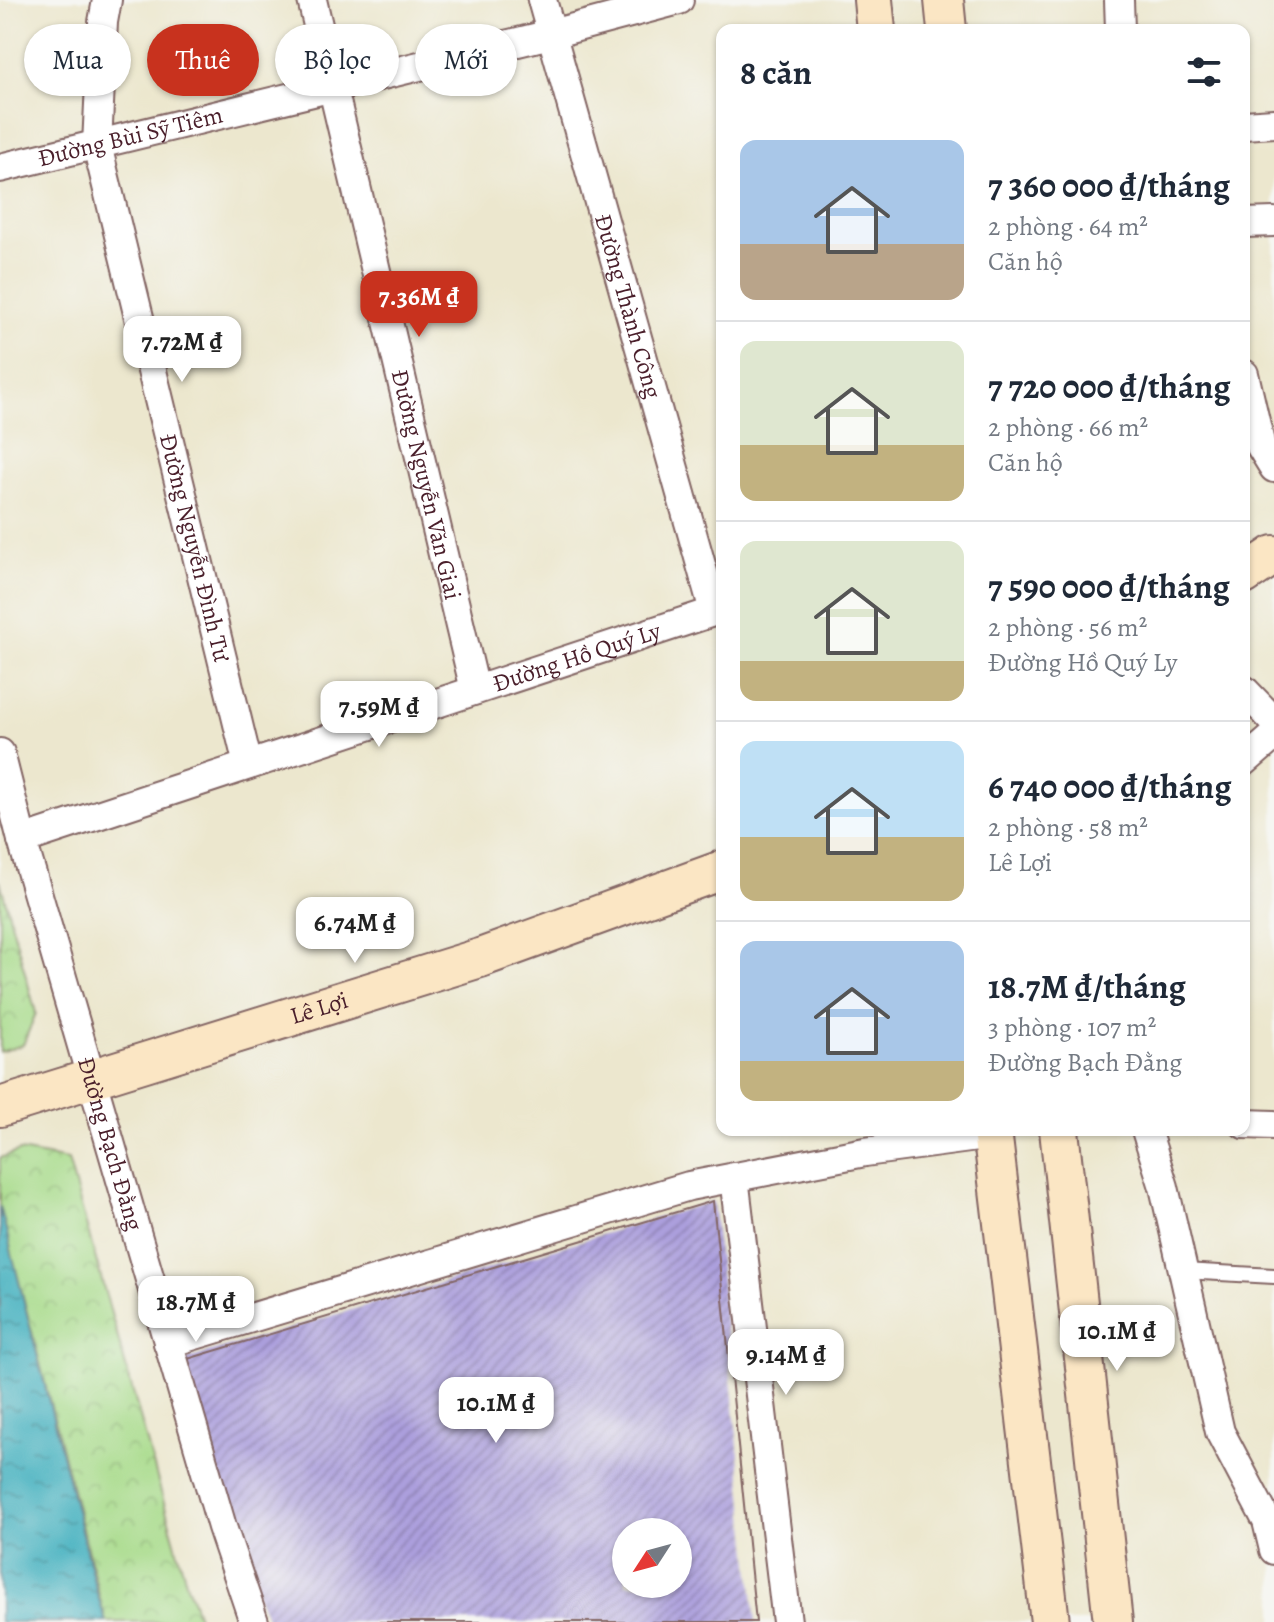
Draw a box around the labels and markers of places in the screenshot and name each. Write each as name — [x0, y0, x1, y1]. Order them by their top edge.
pin: 7.36M ₫ — [345, 271, 493, 339]
pin: 7.72M ₫ — [108, 316, 256, 384]
pin: 7.59M ₫ — [305, 681, 453, 749]
pin: 6.74M ₫ — [281, 897, 429, 965]
pin: 18.7M ₫ — [122, 1276, 270, 1344]
pin: 10.1M ₫ — [1043, 1305, 1191, 1373]
pin: 9.14M ₫ — [712, 1329, 860, 1397]
pin: 10.1M ₫ — [422, 1377, 570, 1445]

